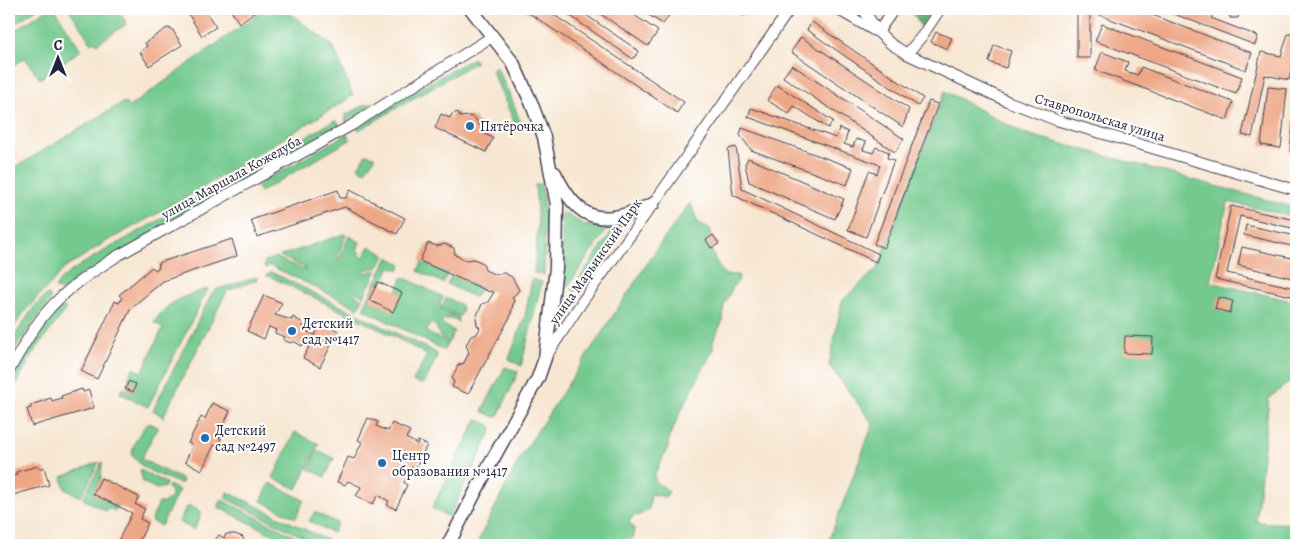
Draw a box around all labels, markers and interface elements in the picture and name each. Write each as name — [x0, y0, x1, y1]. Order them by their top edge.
north arrow — [32, 32, 82, 82]
text: С — [54, 36, 63, 55]
street label: Ставропольская улица — [1032, 89, 1168, 147]
place label: Пятёрочка — [480, 117, 544, 136]
marker: Пятёрочка — [464, 120, 476, 132]
street label: улица Маршала Кожедуба — [157, 131, 305, 224]
street label: улица Марьинский Парк — [544, 194, 646, 329]
place label: Детский сад №1417 — [302, 314, 359, 349]
marker: Детский сад №1417 — [286, 325, 298, 337]
place label: Детский сад №2497 — [215, 421, 276, 456]
marker: Детский сад №2497 — [199, 432, 211, 444]
place label: Центр образования №1417 — [392, 446, 508, 481]
marker: Центр образования №1417 — [376, 457, 388, 469]

